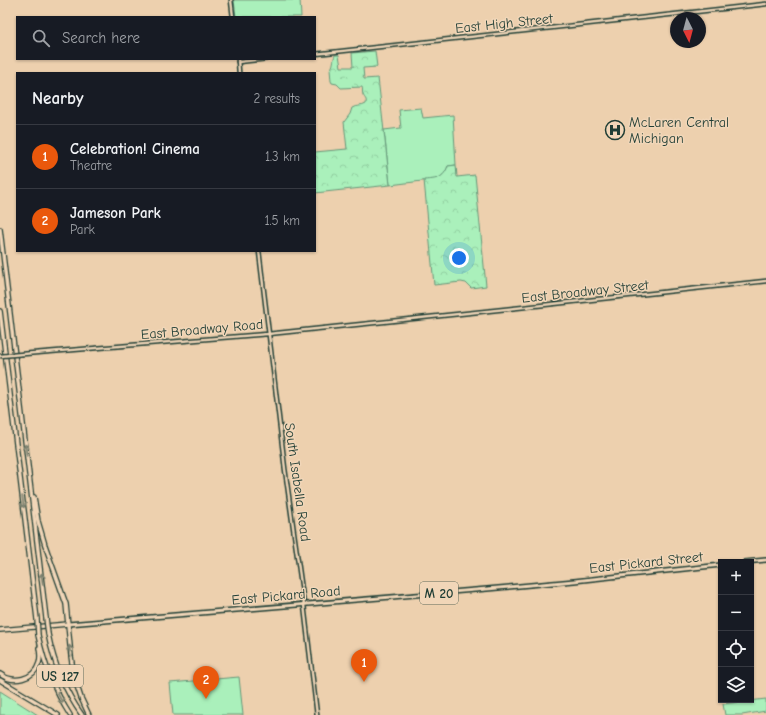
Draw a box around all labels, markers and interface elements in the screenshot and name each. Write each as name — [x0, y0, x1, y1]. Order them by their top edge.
street label: East High Street — [454, 10, 555, 37]
north arrow — [670, 12, 706, 48]
search box — [16, 16, 316, 60]
icon: search — [30, 27, 52, 49]
text: Search here — [62, 29, 140, 47]
text: Nearby — [32, 89, 83, 108]
text: 2 results — [253, 91, 300, 106]
place label: McLaren Central Michigan — [629, 114, 729, 147]
hospital icon: McLaren Central Michigan — [604, 119, 626, 141]
text: Celebration! Cinema — [70, 140, 200, 158]
text: 1 — [42, 149, 48, 164]
text: 1.3 km — [265, 149, 300, 164]
text: Theatre — [70, 158, 112, 173]
text: Jameson Park — [70, 204, 161, 222]
text: 2 — [42, 213, 48, 228]
text: 1.5 km — [264, 213, 300, 228]
text: Park — [70, 222, 95, 237]
your location — [449, 248, 469, 268]
street label: East Broadway Street — [521, 276, 650, 307]
street label: East Broadway Road — [140, 316, 264, 343]
street label: South Isabella Road — [281, 422, 314, 543]
one-way arrow — [23, 444, 30, 457]
one-way arrow — [19, 495, 27, 508]
street label: East Pickard Street — [589, 548, 705, 577]
map controls — [718, 559, 754, 703]
button: + — [718, 559, 754, 595]
one-way arrow — [38, 573, 46, 586]
street label: East Pickard Road — [231, 582, 341, 609]
road number: M 20 — [420, 582, 458, 604]
button: − — [718, 595, 754, 631]
button: locate — [718, 631, 754, 667]
one-way arrow — [67, 645, 74, 658]
pin: 1 — [351, 649, 377, 682]
road number: US 127 — [37, 665, 83, 687]
pin: 2 — [193, 666, 219, 699]
button: layers — [718, 667, 754, 703]
one-way arrow — [57, 692, 64, 704]

